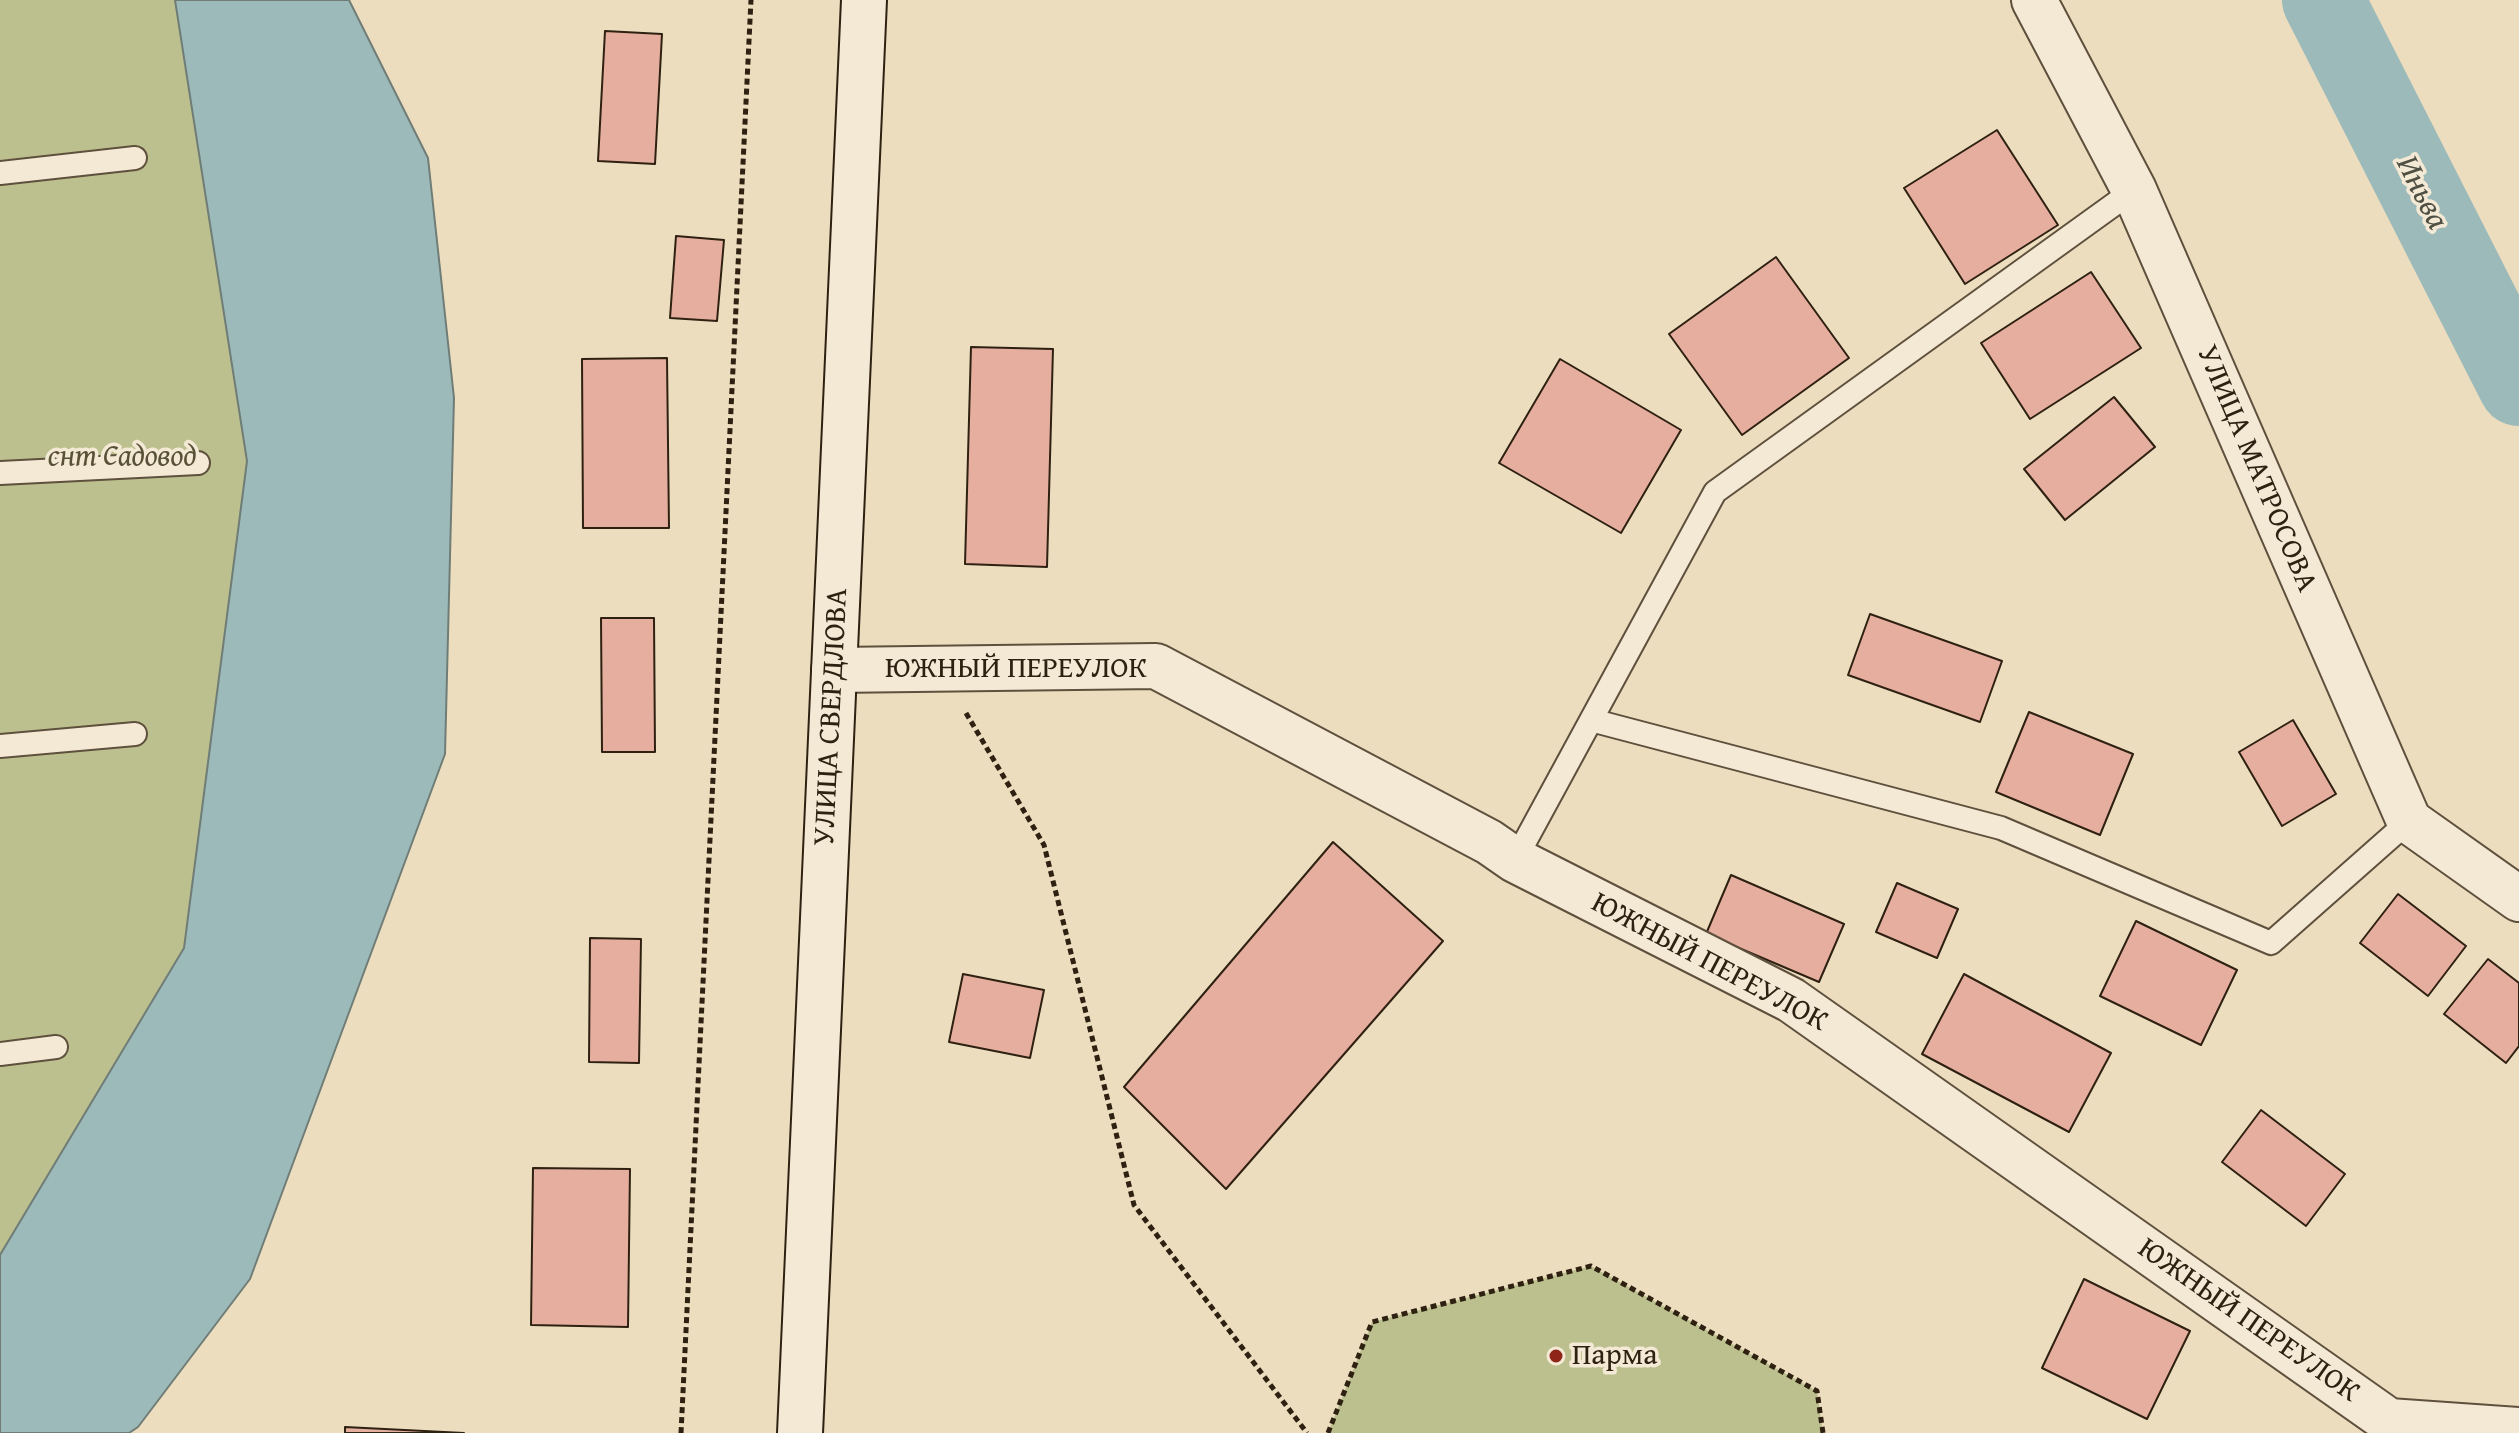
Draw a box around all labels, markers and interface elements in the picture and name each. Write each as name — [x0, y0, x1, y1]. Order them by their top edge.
water label: Иньва — [2386, 150, 2456, 236]
street label: УЛИЦА МАТРОСОВА — [2188, 340, 2324, 598]
park label: снт Садовод — [48, 439, 196, 475]
street label: УЛИЦА СВЕРДЛОВА — [807, 587, 857, 847]
street label: ЮЖНЫЙ ПЕРЕУЛОК — [885, 651, 1147, 687]
street label: ЮЖНЫЙ ПЕРЕУЛОК — [1585, 886, 1833, 1040]
street label: ЮЖНЫЙ ПЕРЕУЛОК — [2130, 1231, 2366, 1411]
place label: Парма — [1572, 1338, 1658, 1374]
marker: Парма — [1547, 1347, 1565, 1365]

